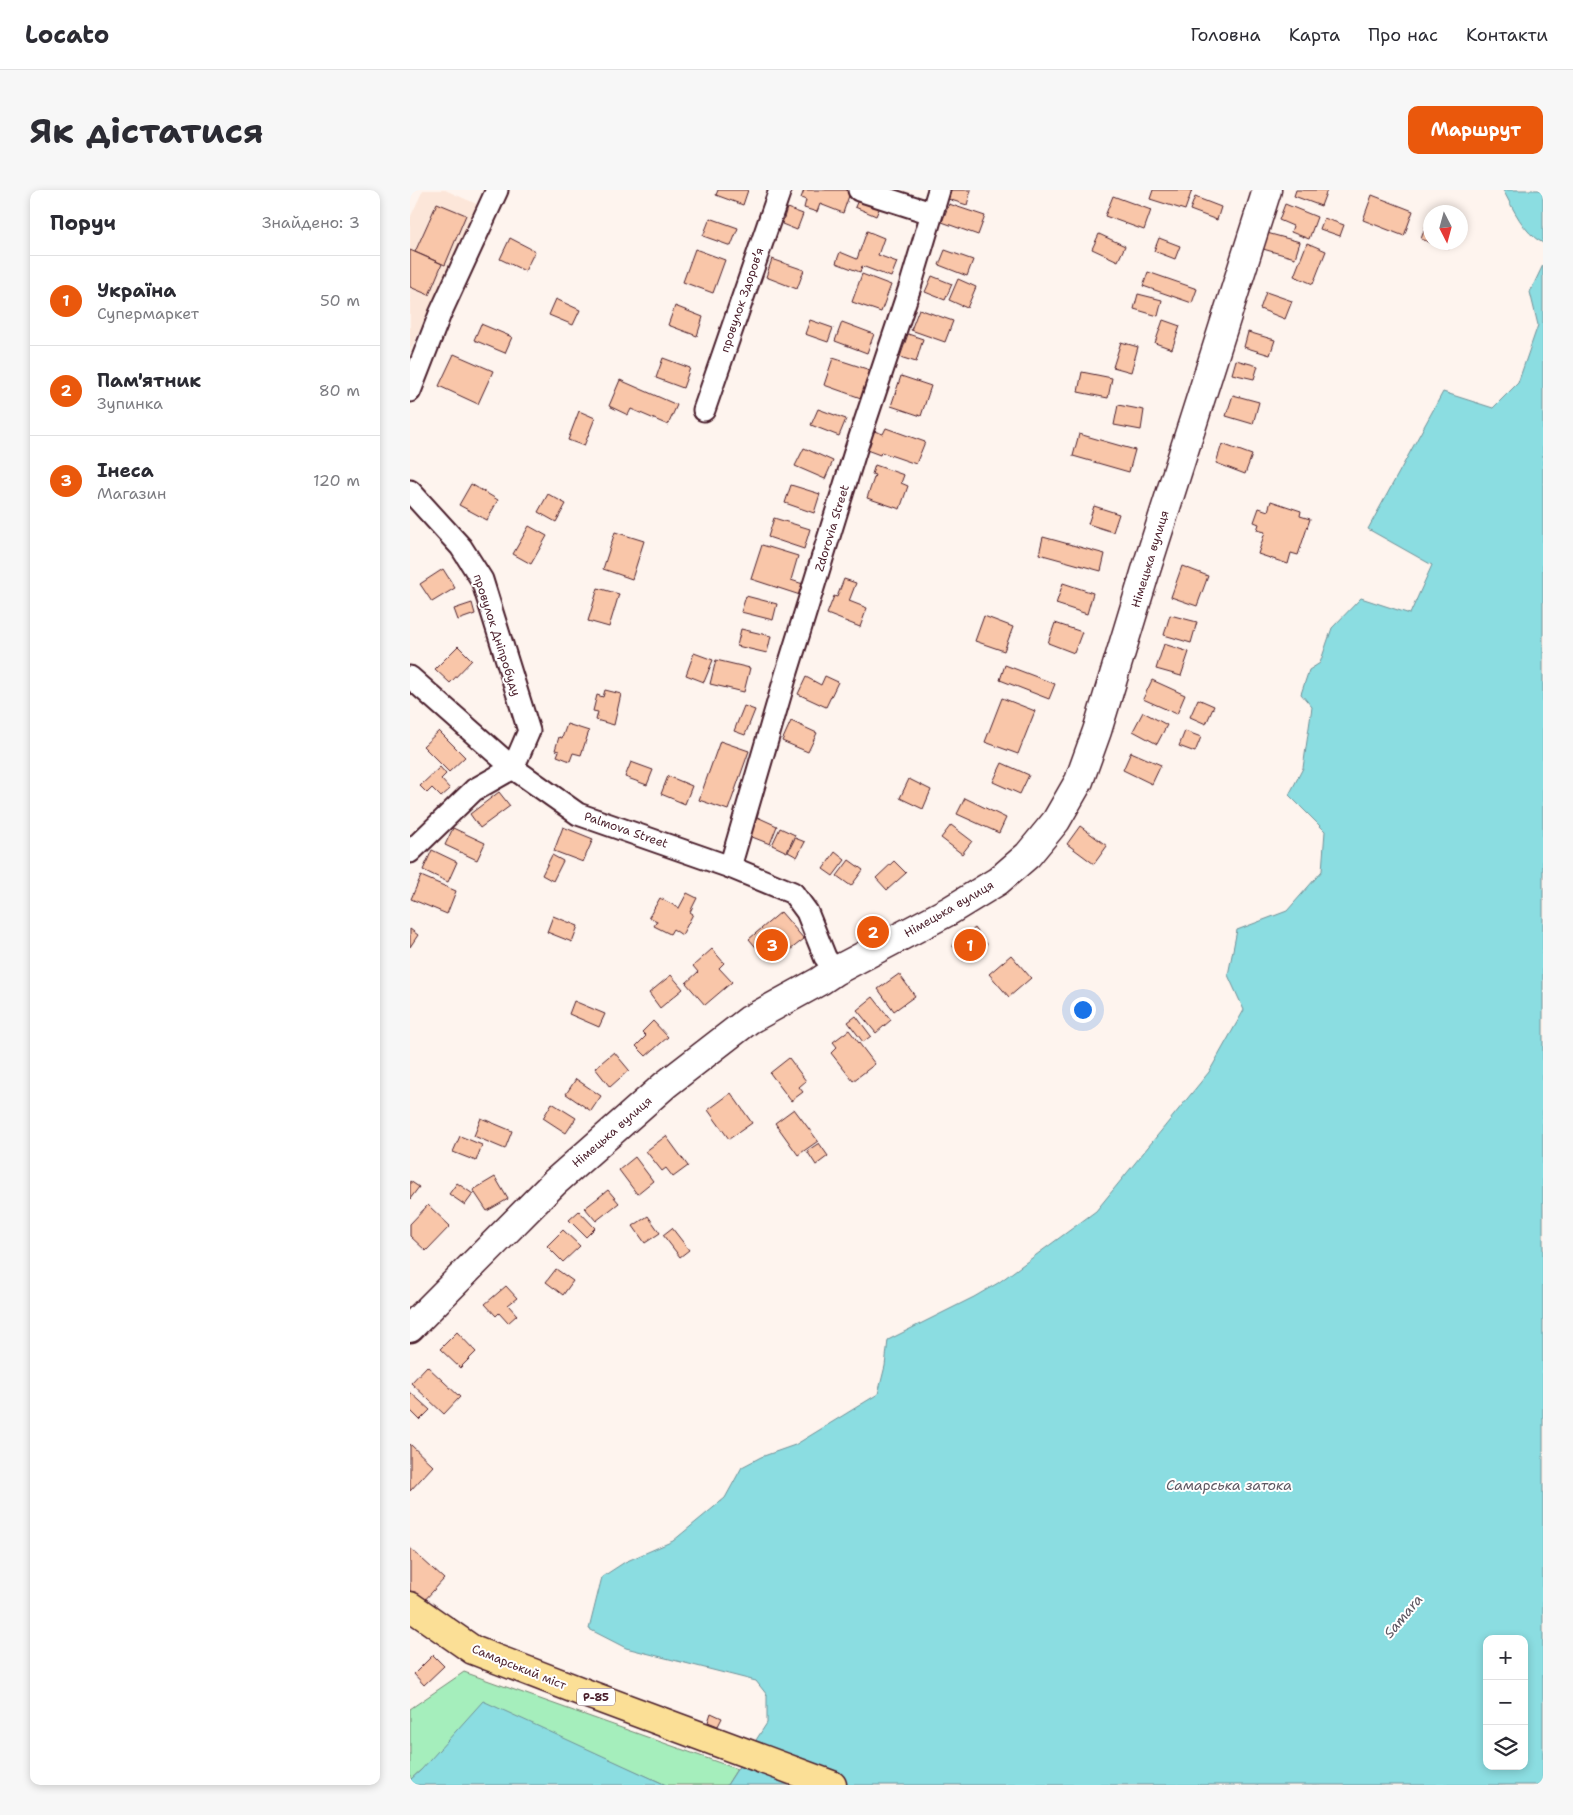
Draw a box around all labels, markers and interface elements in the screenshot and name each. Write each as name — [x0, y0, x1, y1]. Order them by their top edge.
text: Locato — [25, 19, 109, 51]
text: Головна — [1190, 23, 1261, 47]
text: Карта — [1289, 23, 1340, 47]
text: Про нас — [1368, 23, 1438, 47]
text: Контакти — [1466, 23, 1548, 47]
button: Маршрут — [1408, 106, 1543, 154]
text: Як дістатися — [30, 107, 264, 154]
north arrow — [1423, 205, 1468, 250]
text: Поруч — [50, 209, 116, 237]
text: Знайдено: 3 — [262, 212, 360, 233]
street label: провулок Здоровʼя — [717, 245, 767, 355]
text: Україна — [97, 278, 176, 303]
text: 1 — [62, 290, 70, 311]
text: 50 m — [320, 290, 360, 311]
text: Супермаркет — [97, 303, 199, 324]
text: Пам'ятник — [97, 368, 201, 393]
text: 2 — [60, 380, 72, 401]
text: 80 m — [319, 380, 360, 401]
text: Зупинка — [97, 393, 163, 414]
text: Інеса — [97, 458, 154, 483]
text: 3 — [60, 470, 72, 491]
text: 120 m — [313, 470, 360, 491]
text: Магазин — [97, 483, 166, 504]
street label: Zdorovia Street — [811, 483, 853, 573]
street label: Німецька вулиця — [1128, 508, 1172, 610]
street label: провулок Дніпробуду — [470, 572, 524, 698]
street label: Palmova Street — [582, 808, 670, 852]
street label: Німецька вулиця — [901, 877, 997, 941]
pin: 2 — [857, 913, 889, 951]
pin: 3 — [756, 926, 788, 964]
pin: 1 — [954, 926, 986, 964]
your location — [1070, 997, 1096, 1023]
street label: Німецька вулиця — [569, 1093, 655, 1171]
water label: Самарська затока — [1166, 1476, 1292, 1494]
water label: Samara — [1380, 1590, 1426, 1642]
map controls — [1483, 1635, 1528, 1770]
button: + — [1483, 1635, 1528, 1680]
street label: Самарський міст — [469, 1641, 569, 1694]
button: − — [1483, 1680, 1528, 1725]
road number: Р-85 — [577, 1688, 615, 1705]
button: layers — [1483, 1725, 1528, 1770]

